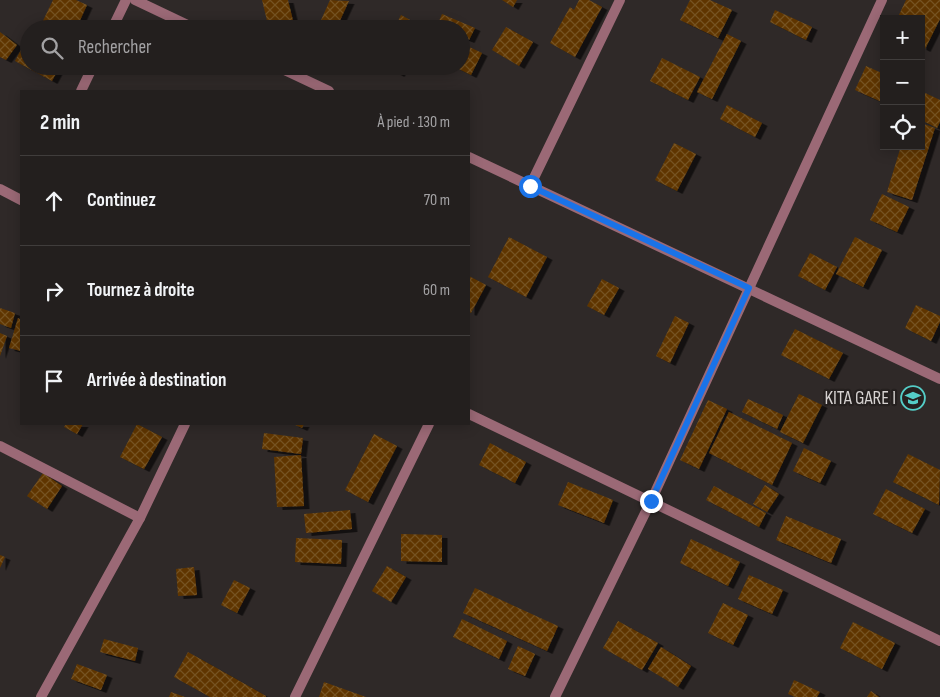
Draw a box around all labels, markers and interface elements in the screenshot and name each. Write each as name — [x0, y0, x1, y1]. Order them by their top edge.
map controls — [880, 15, 925, 150]
button: + — [880, 15, 925, 60]
search box — [20, 20, 470, 75]
icon: search — [38, 34, 66, 62]
text: Rechercher — [78, 36, 152, 59]
button: − — [880, 60, 925, 105]
button: locate — [880, 105, 925, 150]
text: 2 min — [40, 110, 80, 135]
text: À pied · 130 m — [377, 113, 450, 132]
route start — [519, 175, 542, 198]
icon: ahead — [40, 187, 68, 215]
text: Continuez — [87, 189, 156, 212]
text: 70 m — [424, 191, 450, 210]
icon: right — [40, 277, 68, 305]
text: Tournez à droite — [87, 279, 195, 302]
text: 60 m — [423, 281, 450, 300]
icon: arrive — [40, 367, 68, 395]
text: Arrivée à destination — [87, 369, 227, 392]
school or university icon: KITA GARE I — [900, 385, 926, 411]
place label: KITA GARE I — [824, 387, 896, 410]
route end — [640, 490, 663, 513]

